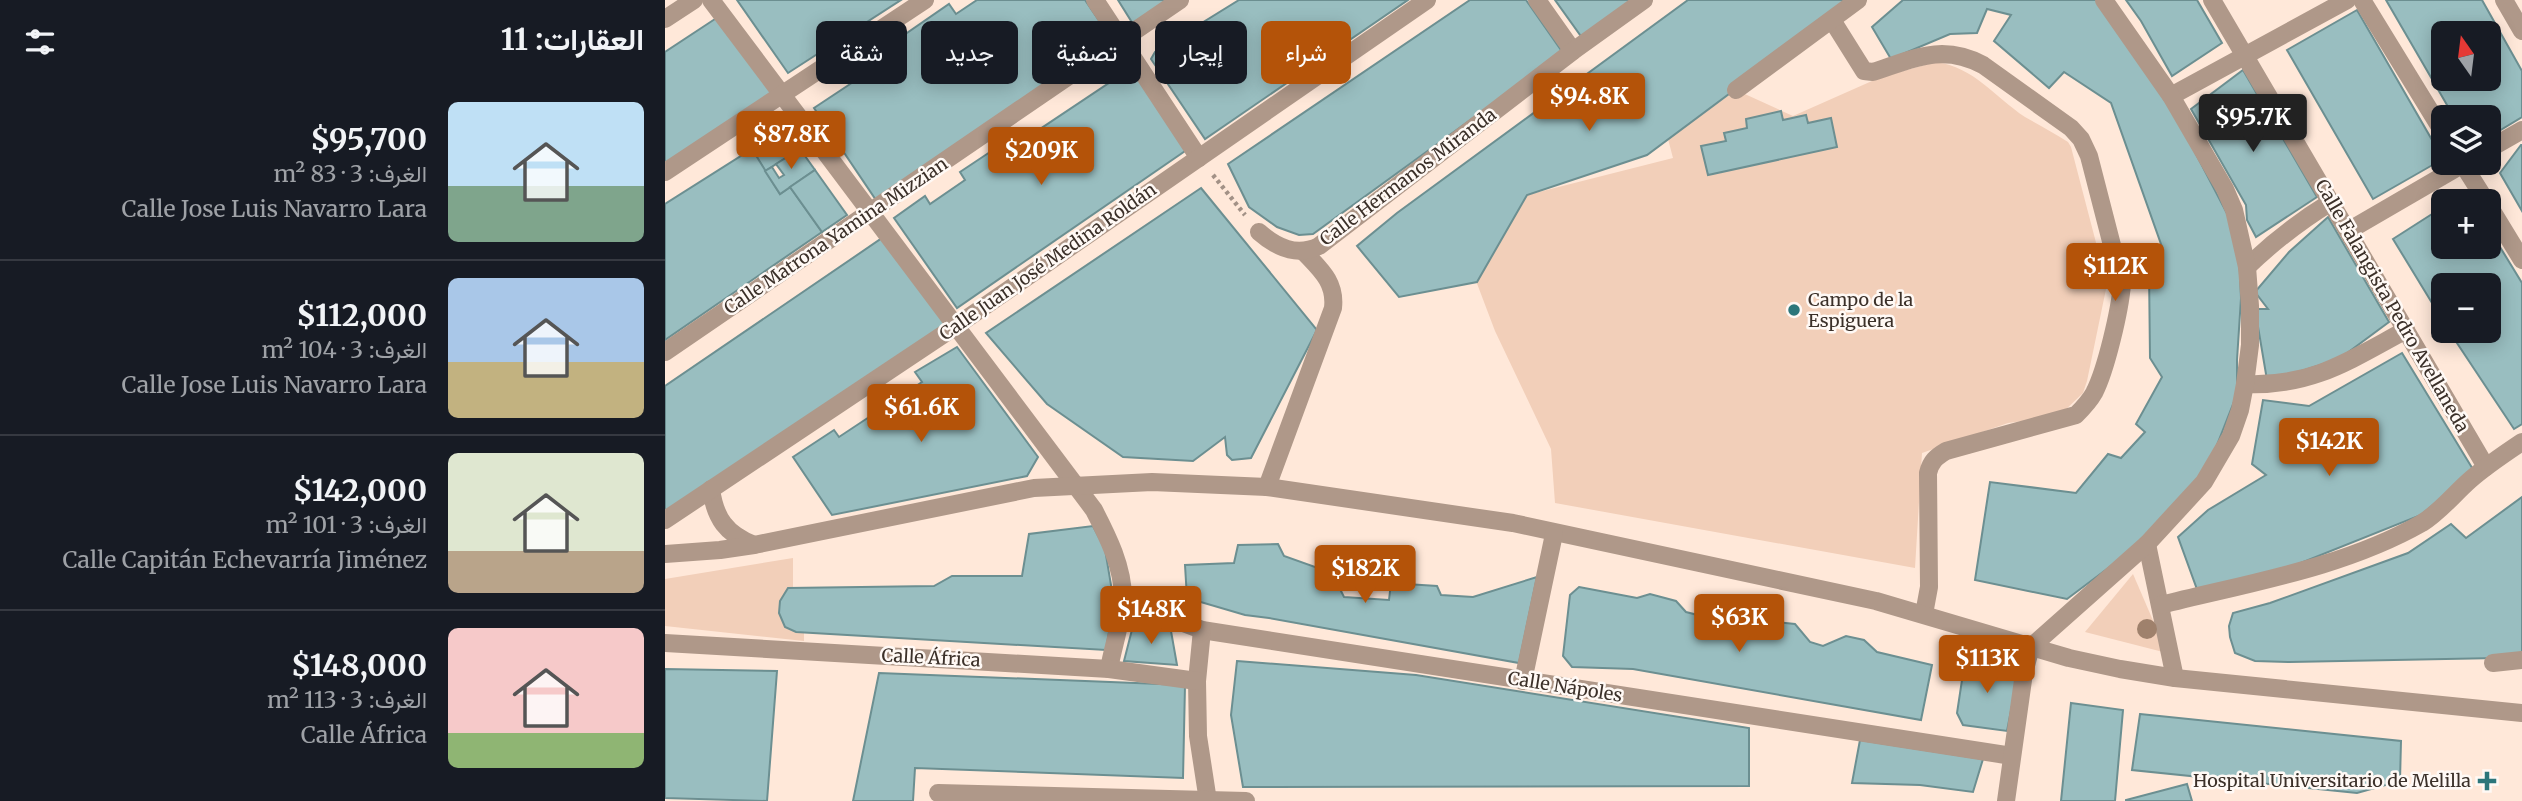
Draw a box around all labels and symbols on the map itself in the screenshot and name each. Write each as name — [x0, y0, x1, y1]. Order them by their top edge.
north arrow — [2431, 21, 2501, 91]
pin: $94.8K — [1532, 74, 1646, 133]
pin: $95.7K — [2196, 94, 2310, 154]
street label: Calle Hermanos Miranda — [1315, 103, 1501, 250]
pin: $87.8K — [734, 111, 848, 171]
pin: $209K — [992, 128, 1090, 187]
street label: Calle Matrona Yamina Mizzian — [719, 152, 952, 319]
street label: Calle Falangista Pedro Avellaneda — [2310, 175, 2475, 437]
street label: Calle Juan José Medina Roldán — [935, 178, 1161, 345]
pin: $112K — [2066, 244, 2164, 303]
place label: Campo de la Espiguera — [1808, 288, 1914, 332]
marker: Campo de la Espiguera — [1786, 302, 1802, 318]
pin: $61.6K — [864, 384, 978, 444]
pin: $142K — [2280, 419, 2378, 478]
pin: $182K — [1316, 546, 1414, 605]
pin: $148K — [1102, 586, 1200, 646]
pin: $63K — [1698, 594, 1780, 654]
pin: $113K — [1938, 636, 2036, 695]
street label: Calle África — [881, 643, 981, 672]
street label: Calle Nápoles — [1506, 666, 1624, 707]
place label: Hospital Universitario de Melilla — [2193, 769, 2471, 792]
marker: Hospital Universitario de Melilla — [2477, 771, 2497, 791]

